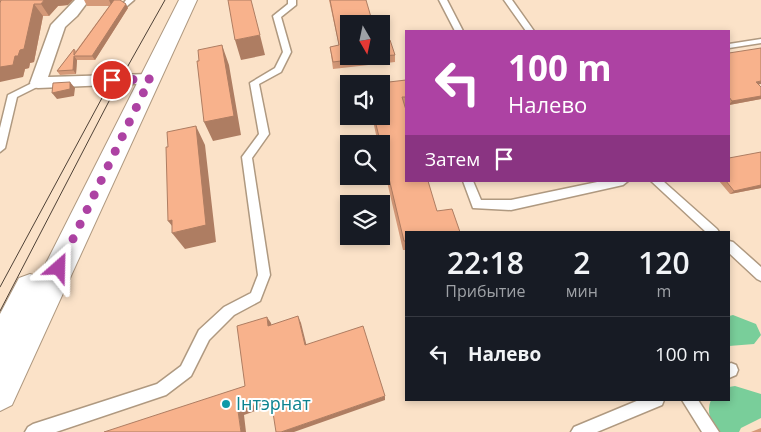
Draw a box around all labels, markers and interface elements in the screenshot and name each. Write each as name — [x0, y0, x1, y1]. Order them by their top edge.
north arrow — [340, 15, 390, 65]
map controls — [340, 15, 390, 245]
text: 100 m — [508, 44, 612, 91]
icon: left — [425, 50, 490, 115]
pin — [91, 59, 133, 101]
icon: arrive — [98, 66, 126, 94]
button: sound — [340, 75, 390, 125]
text: Налево — [508, 89, 587, 119]
button: search — [340, 135, 390, 185]
icon: arrive — [490, 145, 518, 173]
text: Затем — [425, 146, 480, 172]
button: layers — [340, 195, 390, 245]
position arrow — [32, 241, 84, 293]
text: 22:18 — [447, 242, 524, 283]
text: 2 — [573, 242, 590, 283]
text: 120 — [638, 242, 690, 283]
text: Прибытие — [445, 280, 525, 302]
text: мин — [566, 280, 598, 302]
text: m — [657, 280, 671, 302]
icon: left — [425, 340, 453, 368]
text: Налево — [468, 341, 541, 367]
text: 100 m — [655, 341, 710, 367]
place label: Інтэрнат — [236, 391, 311, 415]
marker: Інтэрнат — [220, 398, 232, 410]

